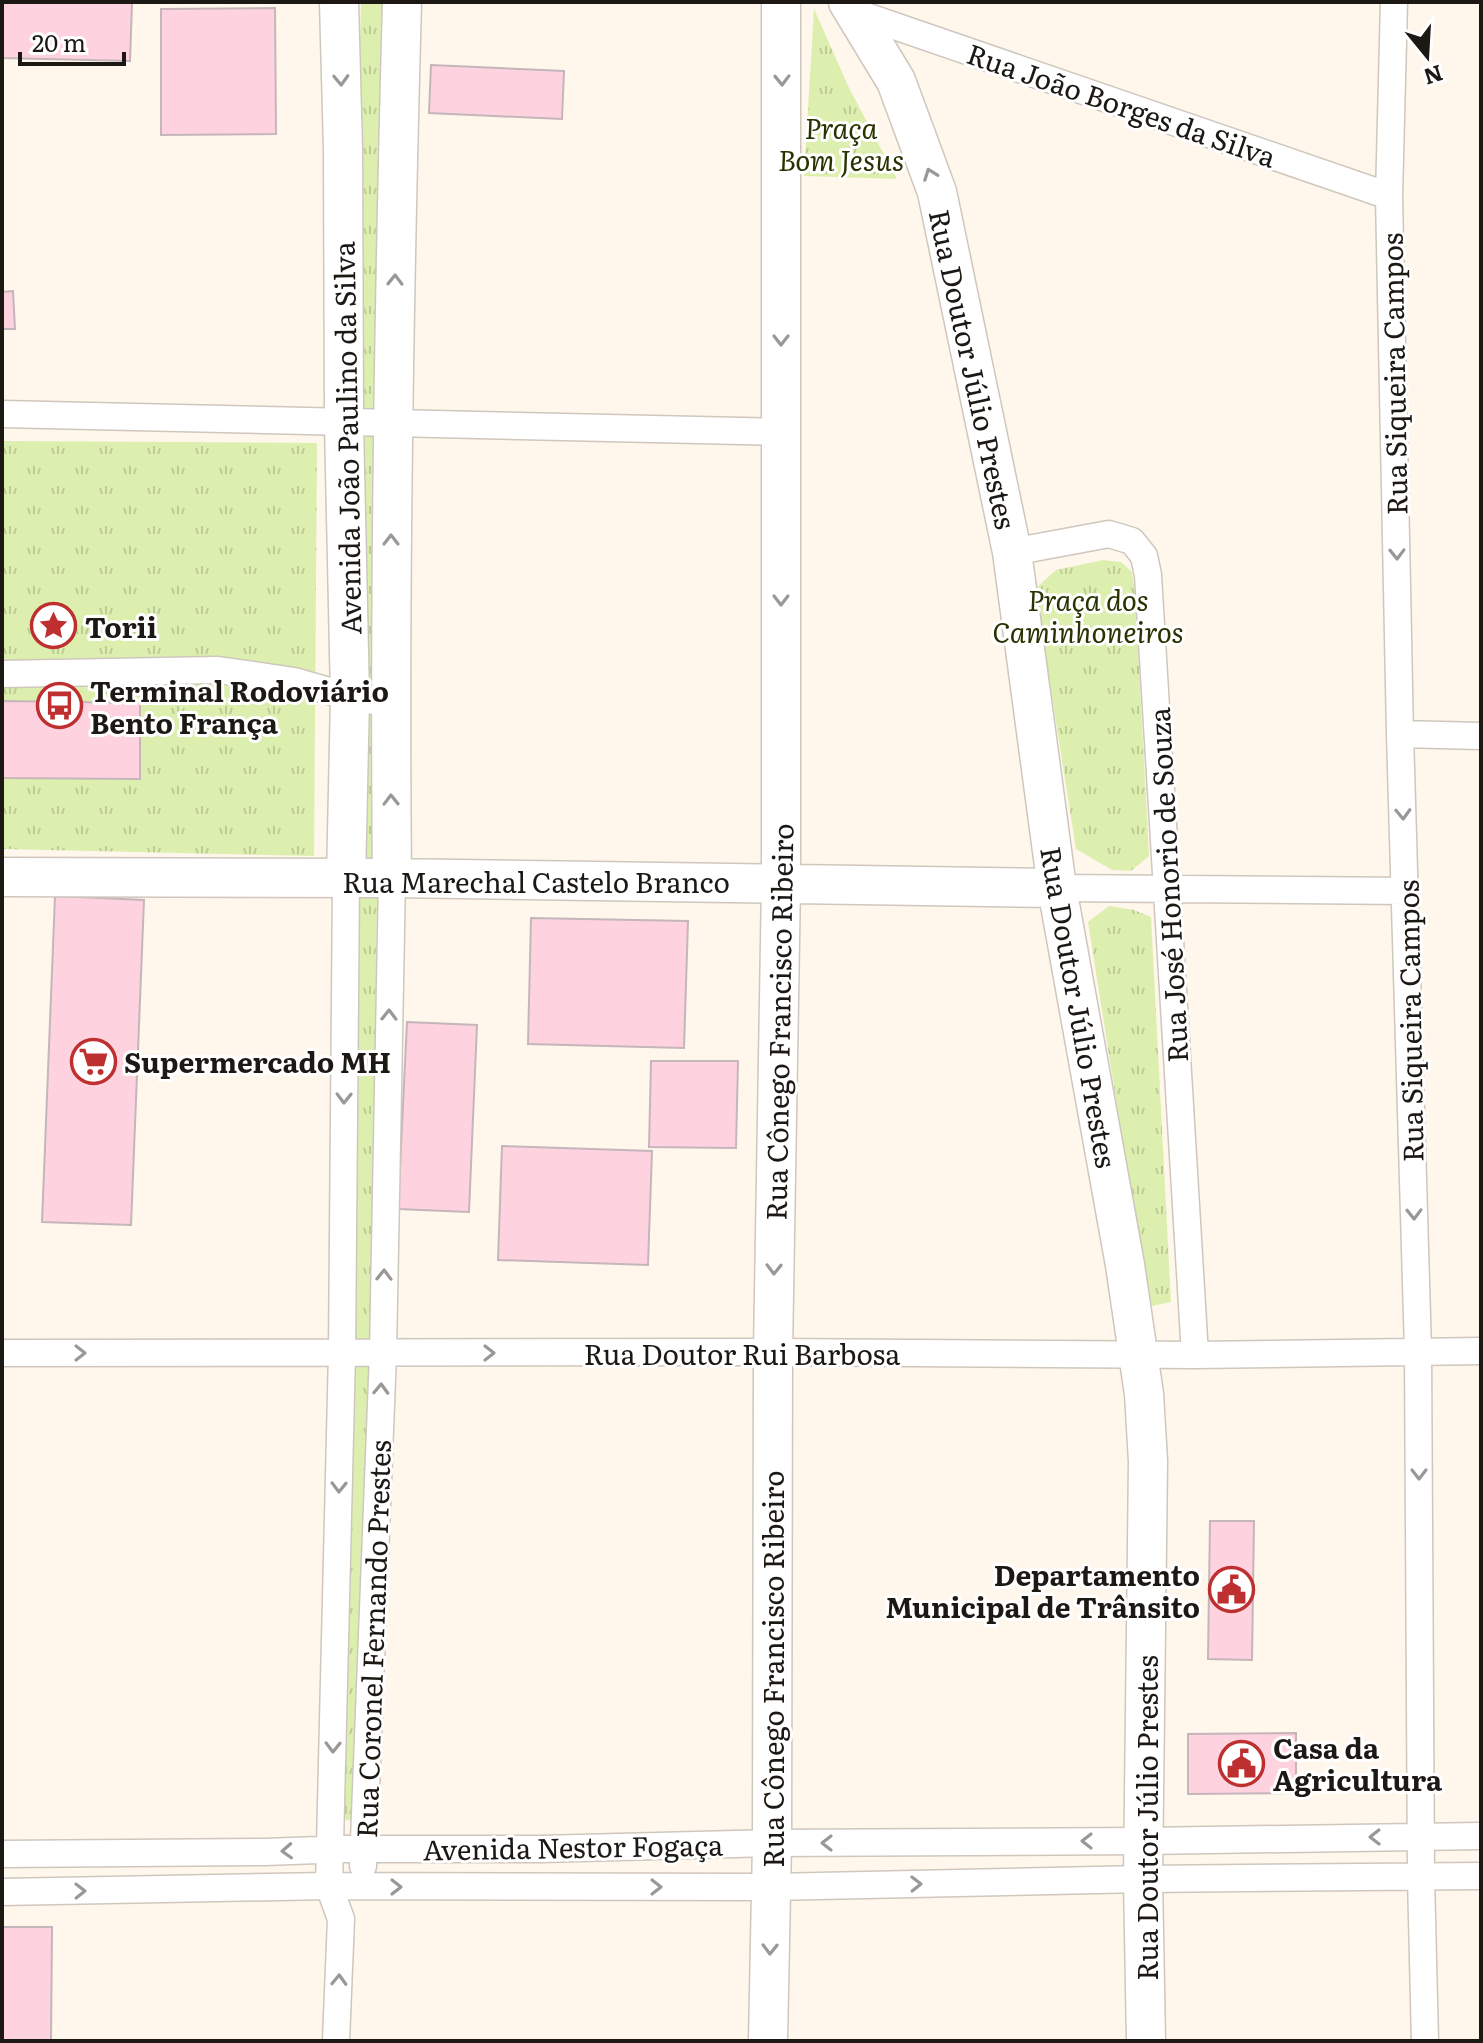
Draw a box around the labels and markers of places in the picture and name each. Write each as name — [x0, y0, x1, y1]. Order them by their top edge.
place icon: Torii — [30, 602, 78, 650]
place label: Torii — [85, 605, 157, 647]
place label: Terminal Rodoviário Bento França — [90, 669, 389, 743]
bus stop icon: Terminal Rodoviário Bento França — [35, 682, 83, 730]
supermarket icon: Supermercado MH — [69, 1037, 117, 1085]
place label: Supermercado MH — [124, 1040, 391, 1082]
place label: Departamento Municipal de Trânsito — [885, 1553, 1200, 1627]
public building icon: Departamento Municipal de Trânsito — [1207, 1566, 1255, 1614]
place label: Casa da Agricultura — [1273, 1726, 1443, 1800]
public building icon: Casa da Agricultura — [1218, 1739, 1266, 1787]

